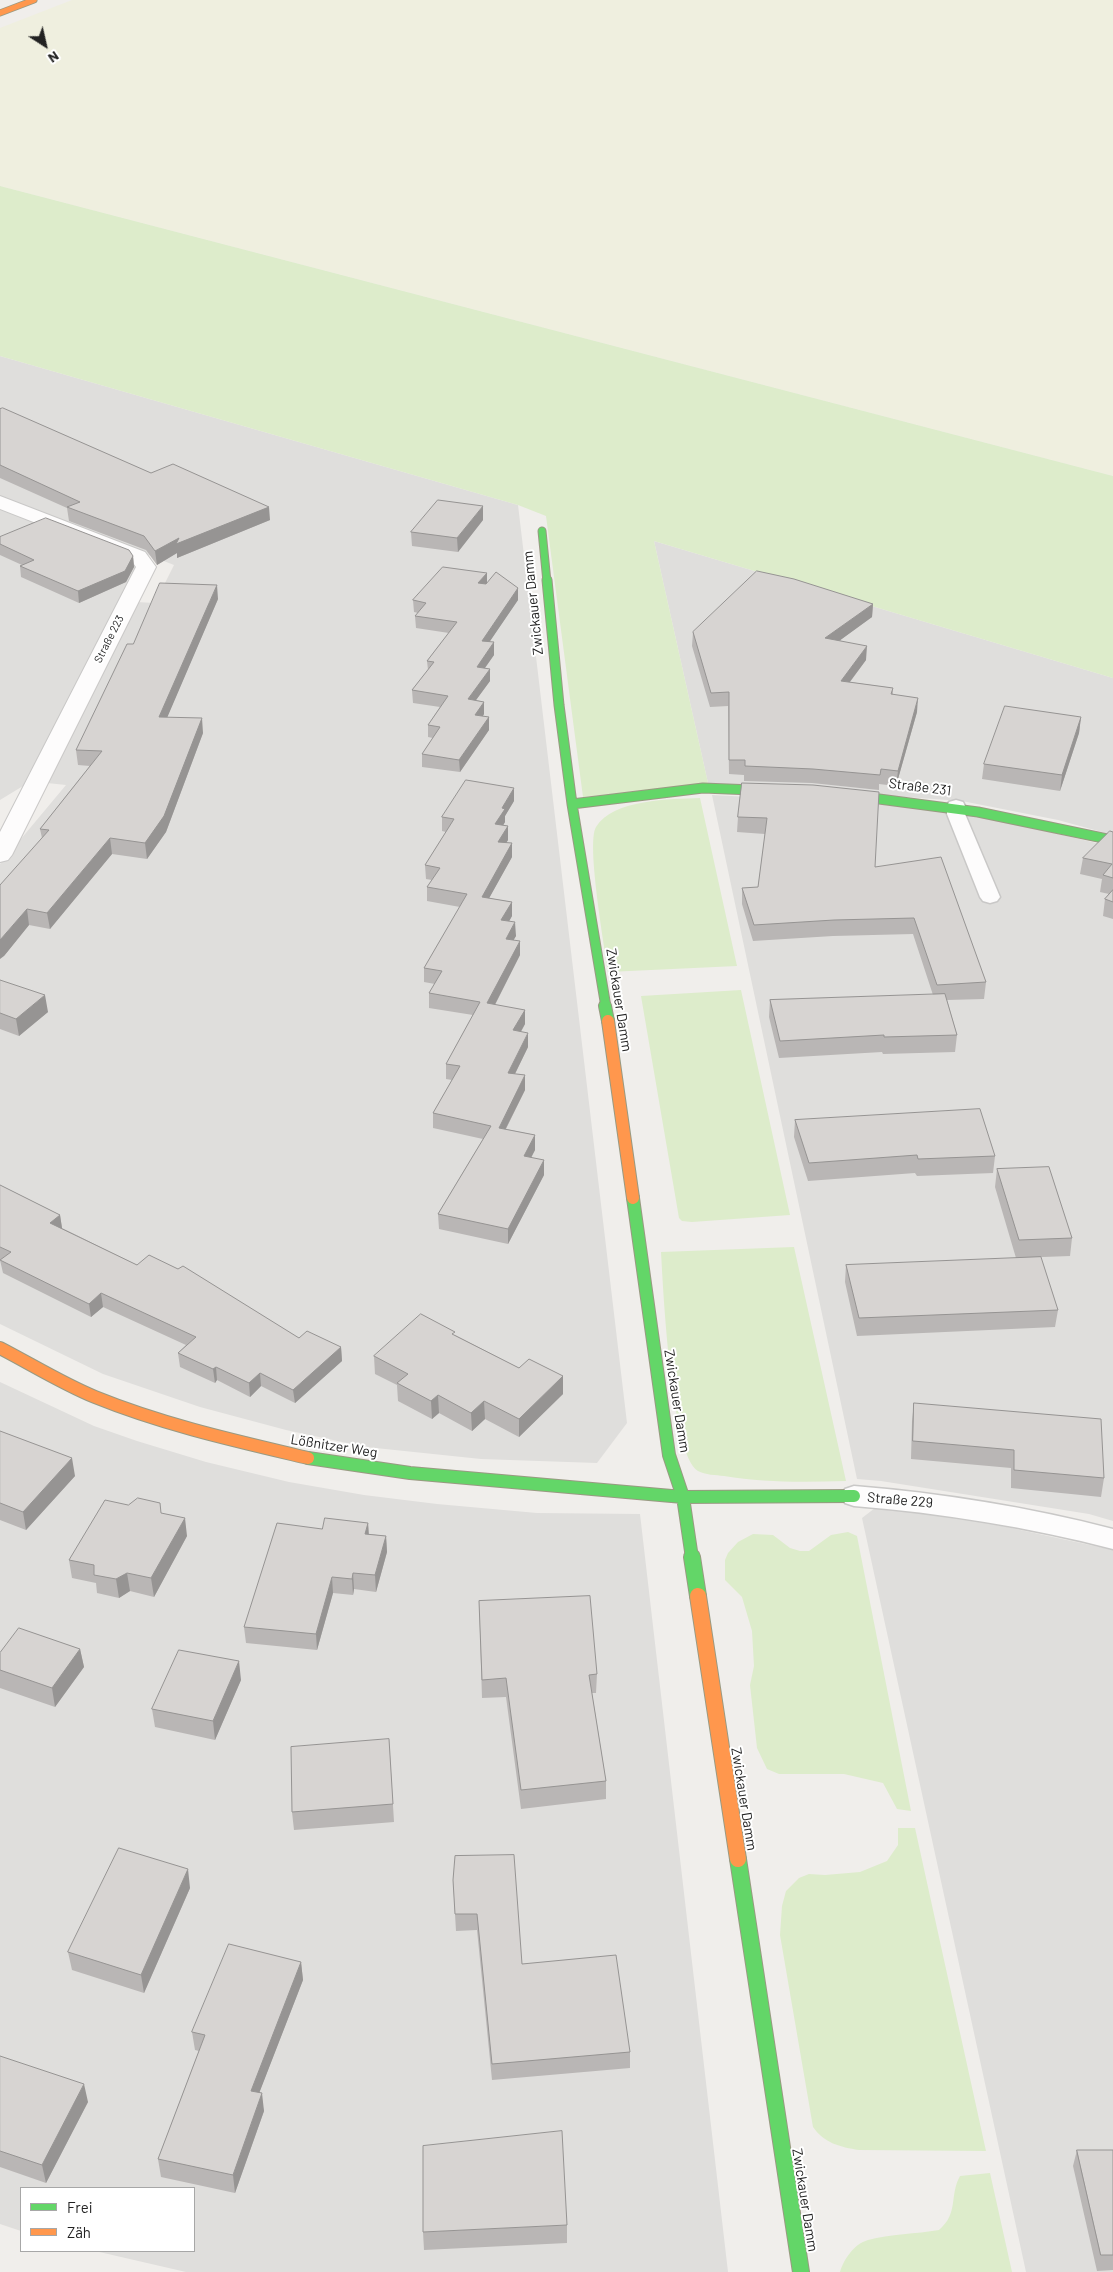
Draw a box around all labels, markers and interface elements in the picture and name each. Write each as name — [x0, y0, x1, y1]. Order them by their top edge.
north arrow — [20, 20, 70, 70]
text: N — [45, 48, 63, 67]
street label: Zwickauer Damm — [519, 550, 547, 656]
street label: Straße 223 — [91, 613, 127, 665]
street label: Straße 231 — [888, 775, 952, 799]
street label: Zwickauer Damm — [603, 947, 635, 1053]
street label: Zwickauer Damm — [661, 1348, 693, 1454]
street label: Lößnitzer Weg — [289, 1431, 379, 1461]
street label: Straße 229 — [866, 1489, 934, 1511]
street label: Zwickauer Damm — [728, 1746, 760, 1852]
street label: Zwickauer Damm — [789, 2147, 821, 2253]
legend — [20, 2187, 195, 2252]
text: Frei — [67, 2198, 93, 2216]
text: Zäh — [67, 2223, 91, 2241]

